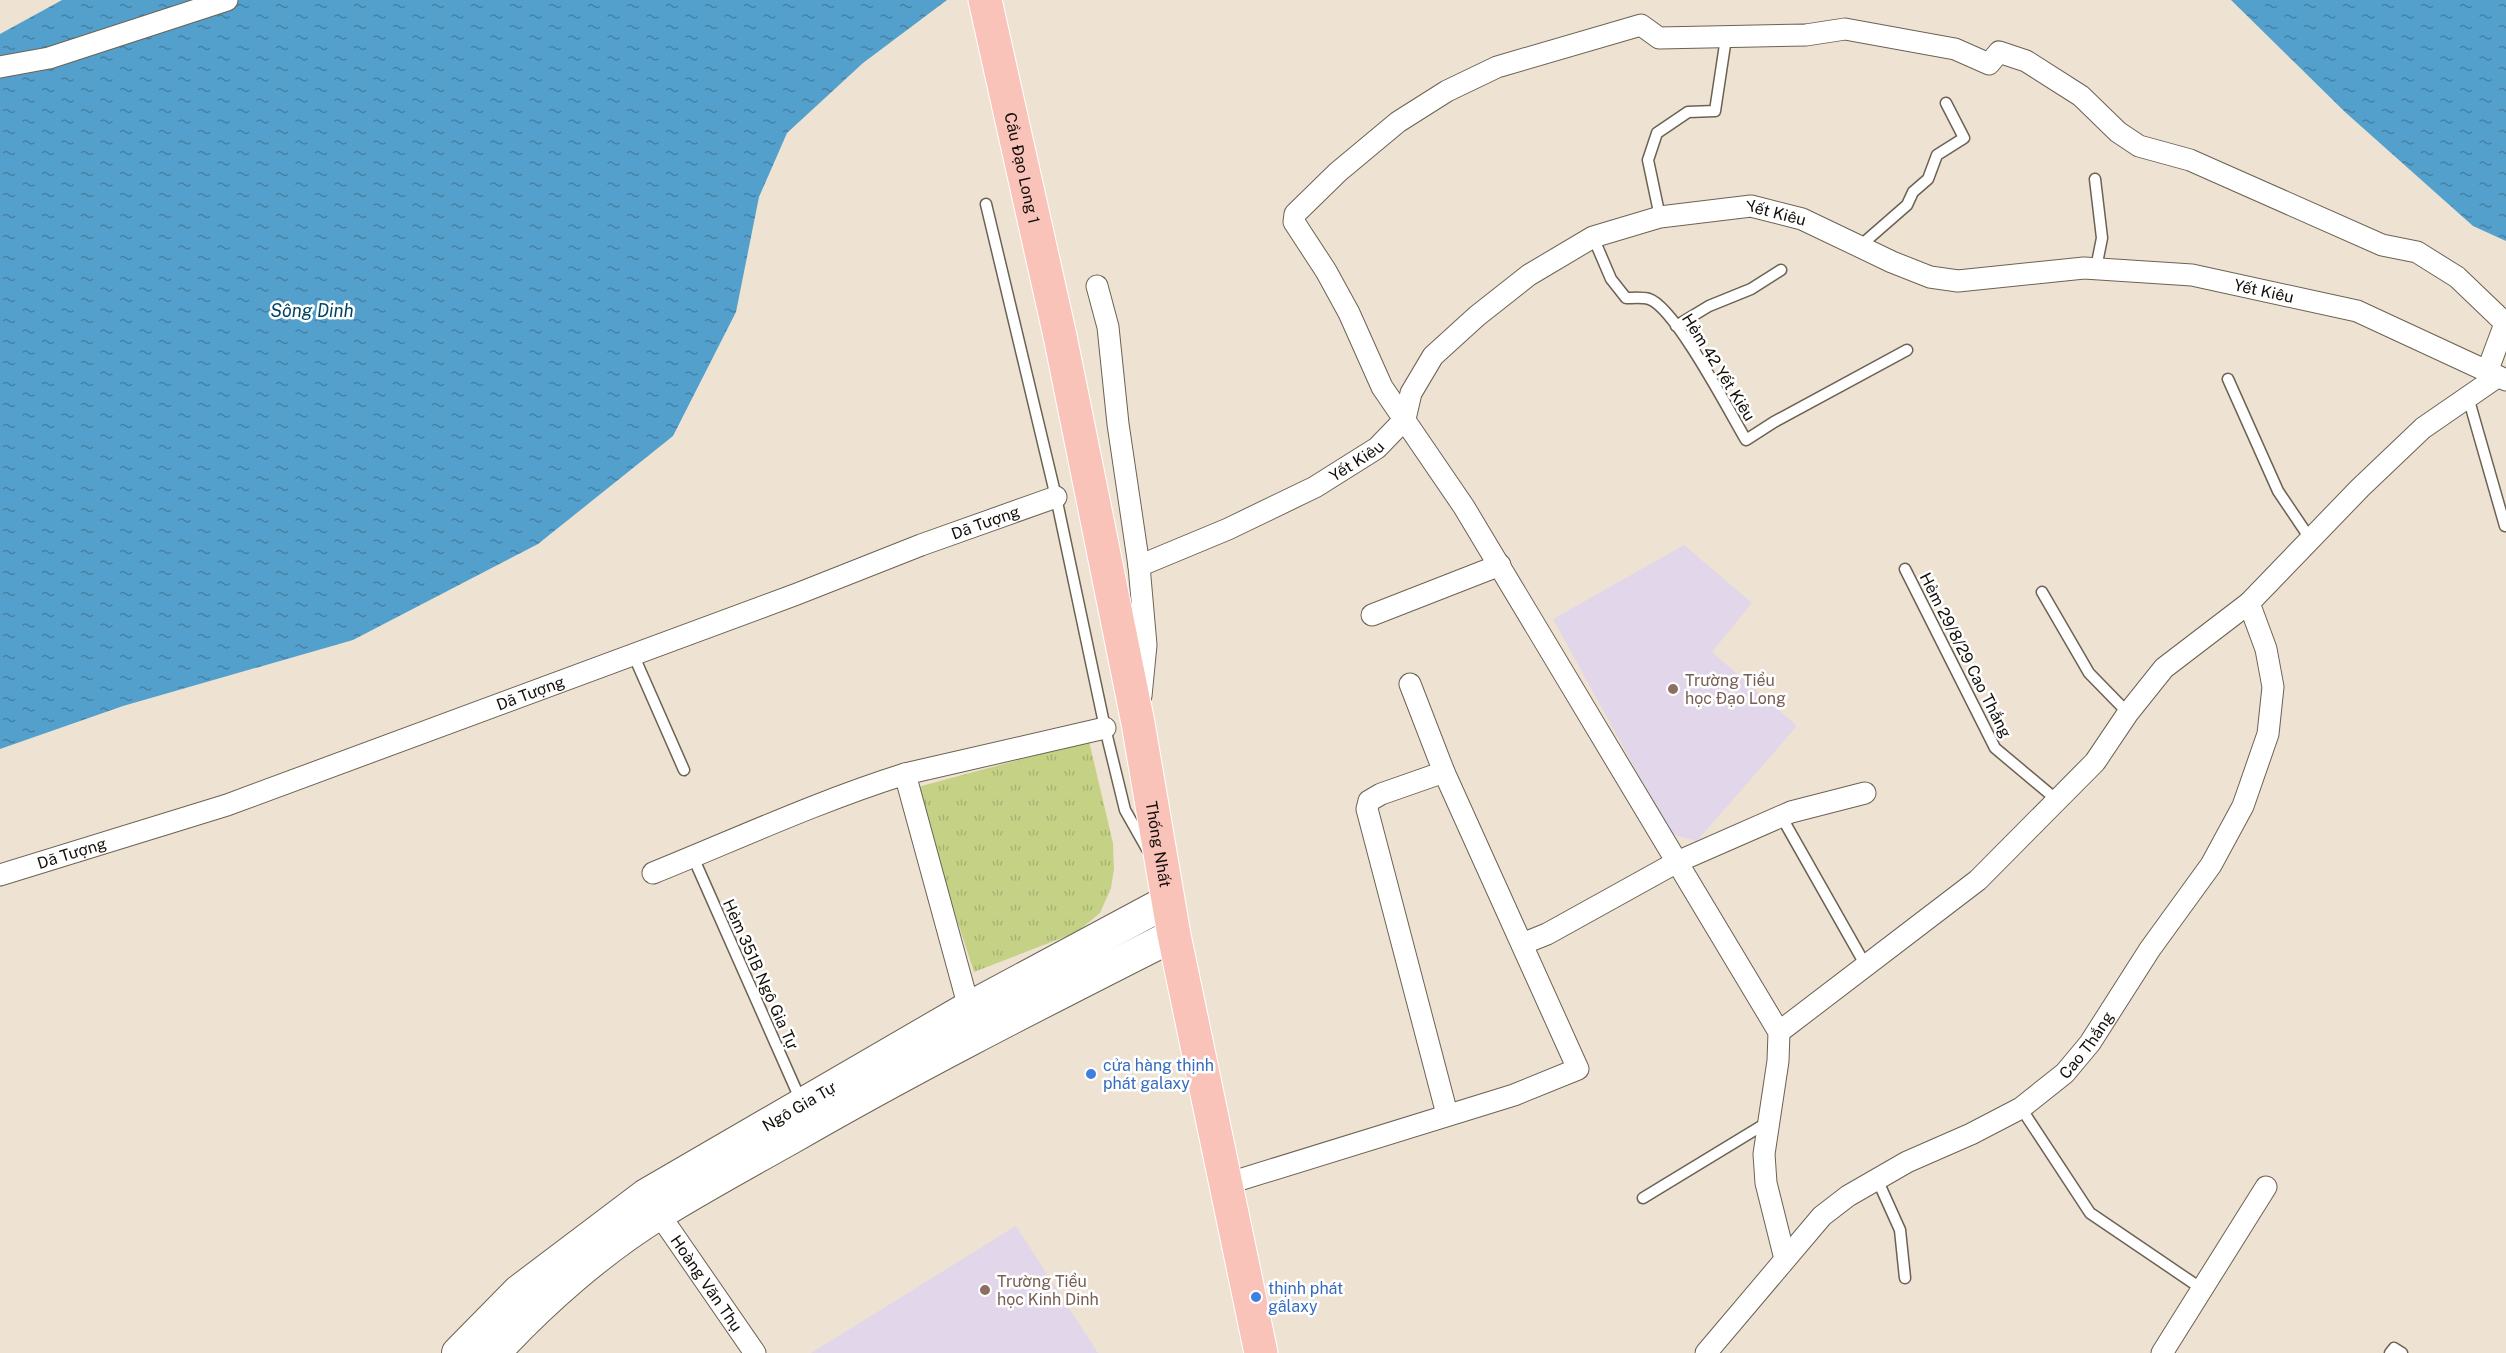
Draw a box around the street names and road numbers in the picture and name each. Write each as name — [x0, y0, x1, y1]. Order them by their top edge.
street label: Cầu Đạo Long 1 — [1000, 110, 1044, 225]
street label: Yết Kiêu — [1746, 196, 1808, 230]
street label: Yết Kiêu — [2232, 275, 2296, 307]
street label: Hẻm 42 Yết Kiêu — [1678, 310, 1759, 425]
street label: Yết Kiêu — [1326, 437, 1388, 486]
street label: Dã Tượng — [949, 502, 1022, 543]
street label: Hẻm 29/8/29 Cao Thắng — [1916, 569, 2016, 741]
street label: Dã Tượng — [494, 672, 567, 714]
street label: Thống Nhất — [1141, 800, 1175, 889]
street label: Dã Tượng — [35, 834, 109, 873]
street label: Hẻm 351B Ngô Gia Tự — [719, 896, 802, 1053]
street label: Cao Thắng — [2055, 1008, 2118, 1083]
street label: Ngô Gia Tự — [759, 1078, 840, 1135]
street label: Hoàng Văn Thụ — [666, 1232, 746, 1335]

